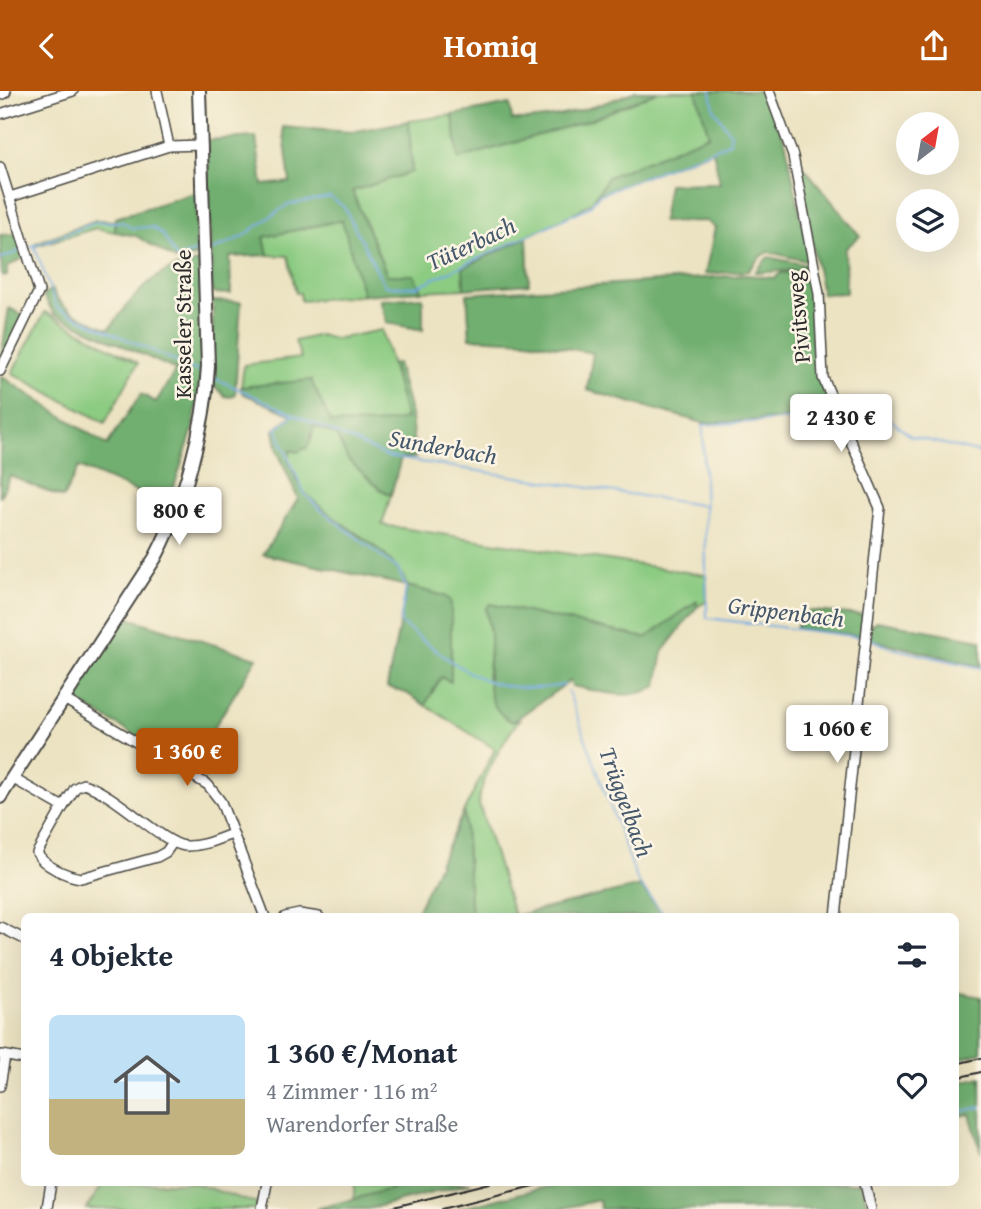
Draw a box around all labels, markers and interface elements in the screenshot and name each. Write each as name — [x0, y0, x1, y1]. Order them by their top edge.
text: Homiq — [443, 22, 538, 69]
icon: back — [28, 27, 66, 65]
icon: share — [915, 27, 953, 65]
north arrow — [896, 112, 959, 175]
map controls — [896, 112, 959, 252]
button: layers — [896, 189, 959, 252]
water label: Tüterbach — [420, 208, 521, 280]
street label: Kasseler Straße — [166, 249, 199, 399]
street label: Pivitsweg — [777, 269, 818, 364]
pin: 2 430 € — [776, 395, 906, 454]
text: 2 430 € — [806, 400, 876, 433]
water label: Sunderbach — [386, 420, 500, 473]
pin: 800 € — [130, 487, 228, 547]
text: 800 € — [153, 493, 205, 526]
water label: Grippenbach — [726, 587, 846, 636]
pin: 1 060 € — [772, 705, 902, 765]
text: 1 060 € — [802, 711, 872, 744]
pin: 1 360 € — [122, 729, 252, 788]
text: 1 360 € — [152, 734, 222, 767]
water label: Trüggelbach — [590, 742, 663, 862]
text: 4 Objekte — [49, 933, 173, 977]
icon: filters — [893, 936, 931, 974]
text: 1 360 €/Monat — [266, 1030, 458, 1074]
icon: home — [105, 1043, 189, 1127]
icon: heart — [893, 1066, 931, 1104]
text: 4 Zimmer · 116 m² — [266, 1074, 437, 1107]
text: Warendorfer Straße — [266, 1107, 458, 1140]

